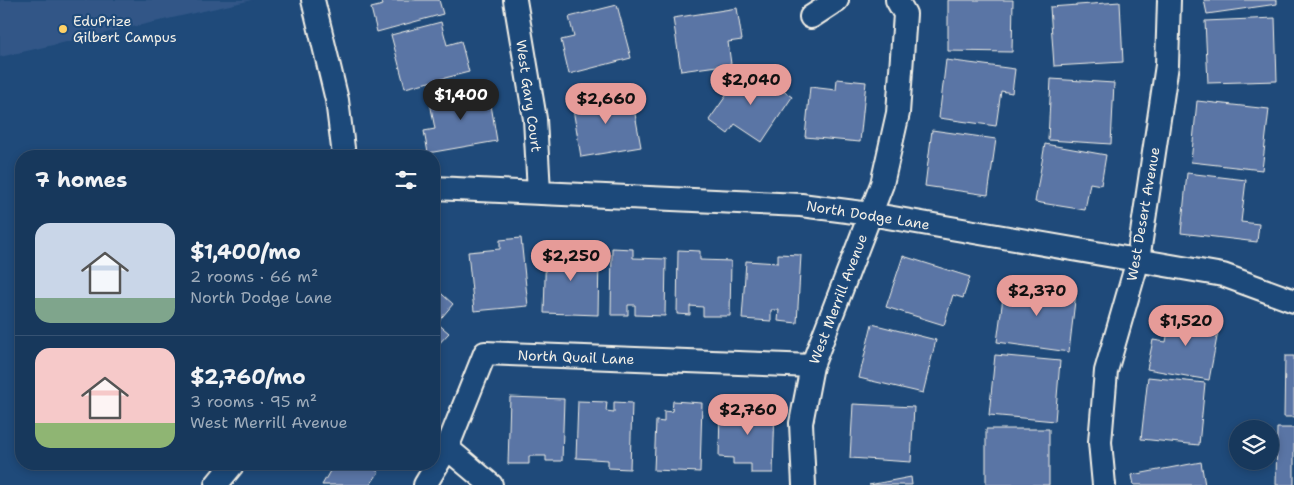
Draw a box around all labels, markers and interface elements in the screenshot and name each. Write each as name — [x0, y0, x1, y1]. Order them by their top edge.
place label: EduPrize Gilbert Campus — [73, 12, 177, 46]
marker: EduPrize Gilbert Campus — [57, 23, 69, 35]
street label: West Gary Court — [512, 39, 546, 153]
pin: $2,040 — [710, 64, 792, 106]
text: $2,040 — [721, 69, 781, 90]
pin: $1,400 — [420, 78, 502, 121]
pin: $2,660 — [565, 82, 647, 125]
text: $1,400 — [434, 84, 488, 105]
text: $2,660 — [576, 88, 636, 109]
street label: West Desert Avenue — [1122, 146, 1164, 282]
text: 7 homes — [35, 166, 127, 194]
icon: filters — [392, 166, 420, 194]
street label: North Dodge Lane — [805, 196, 931, 234]
street label: West Merrill Avenue — [805, 231, 871, 367]
text: $1,400/mo — [190, 238, 301, 266]
pin: $2,250 — [530, 240, 612, 282]
icon: home — [75, 243, 135, 303]
text: $2,250 — [542, 245, 600, 266]
text: 2 rooms · 66 m² — [190, 266, 318, 287]
pin: $2,370 — [996, 274, 1078, 317]
text: $2,370 — [1008, 280, 1066, 301]
text: North Dodge Lane — [190, 287, 332, 308]
pin: $1,520 — [1145, 304, 1227, 347]
text: $1,520 — [1160, 310, 1212, 331]
street label: North Quail Lane — [517, 346, 635, 368]
text: $2,760/mo — [190, 363, 306, 391]
icon: home — [75, 368, 135, 428]
text: 3 rooms · 95 m² — [190, 391, 317, 412]
pin: $2,760 — [707, 394, 789, 436]
text: $2,760 — [719, 399, 777, 420]
text: West Merrill Avenue — [190, 412, 348, 433]
map controls — [1229, 420, 1279, 470]
button: layers — [1229, 420, 1279, 470]

